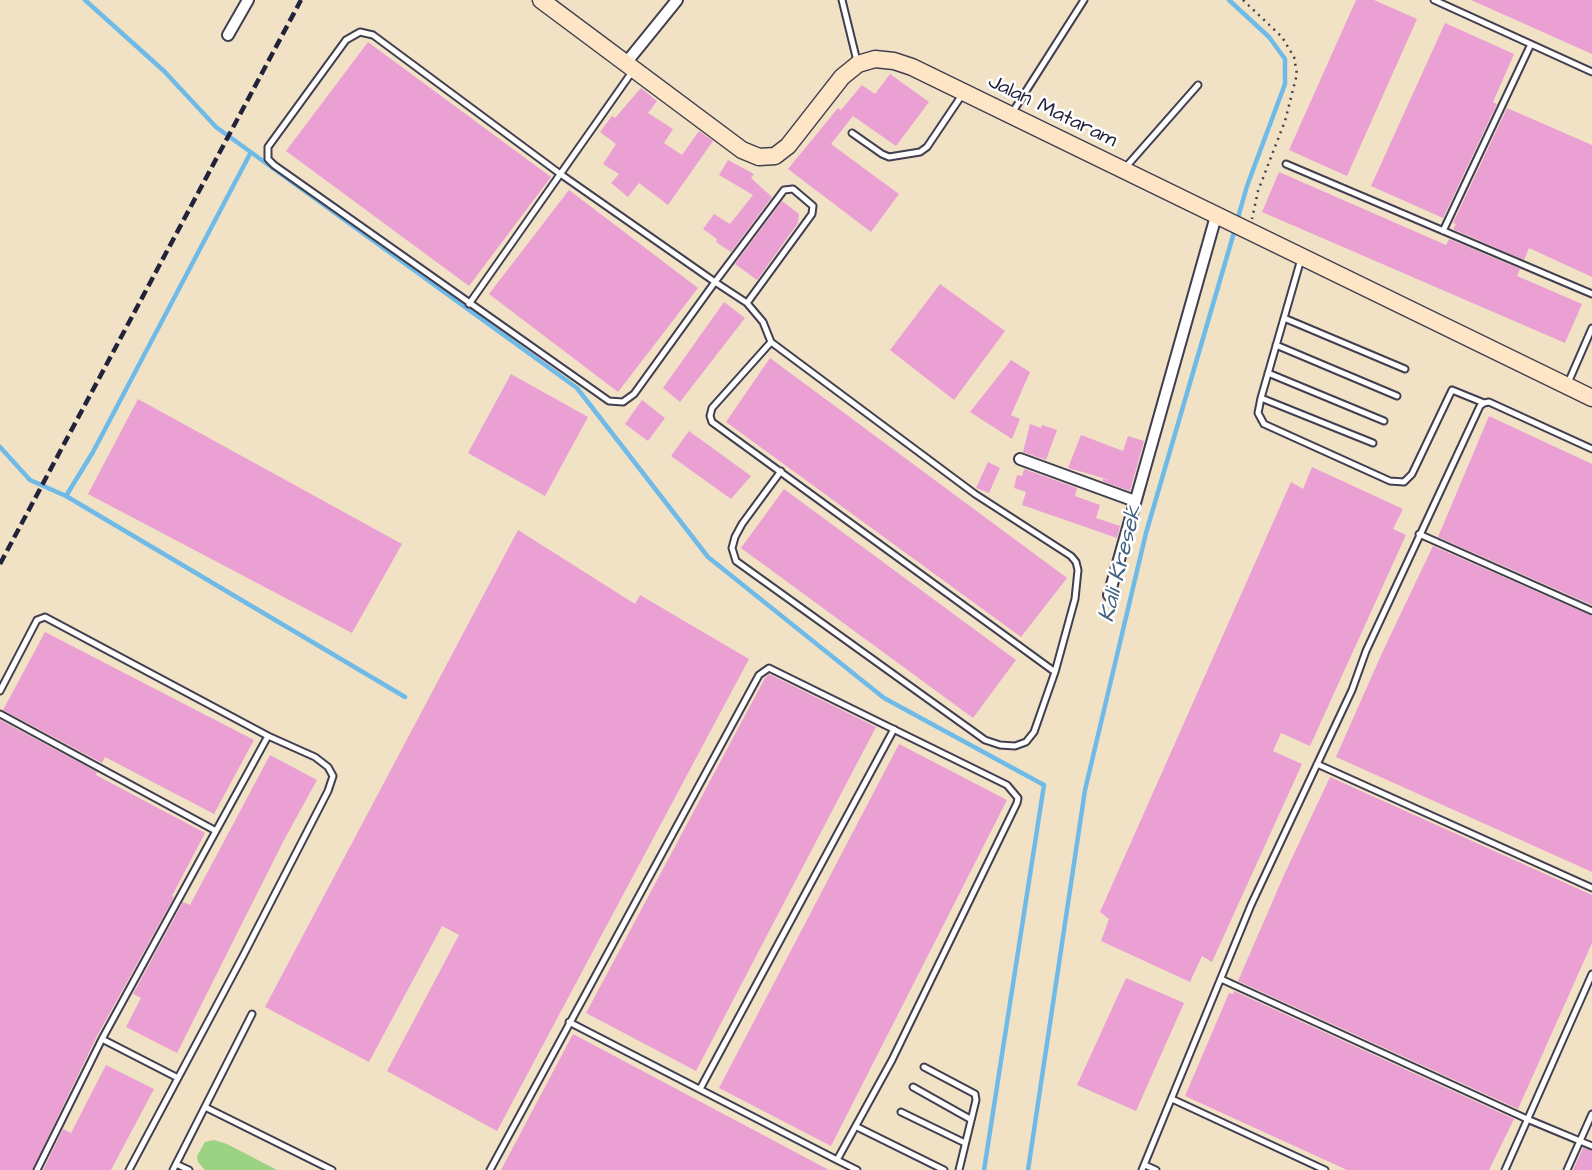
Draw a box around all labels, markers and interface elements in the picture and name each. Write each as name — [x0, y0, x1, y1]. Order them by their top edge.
street label: Jalan Mataram — [983, 70, 1121, 154]
water label: Kali Kresek — [1094, 503, 1150, 625]

